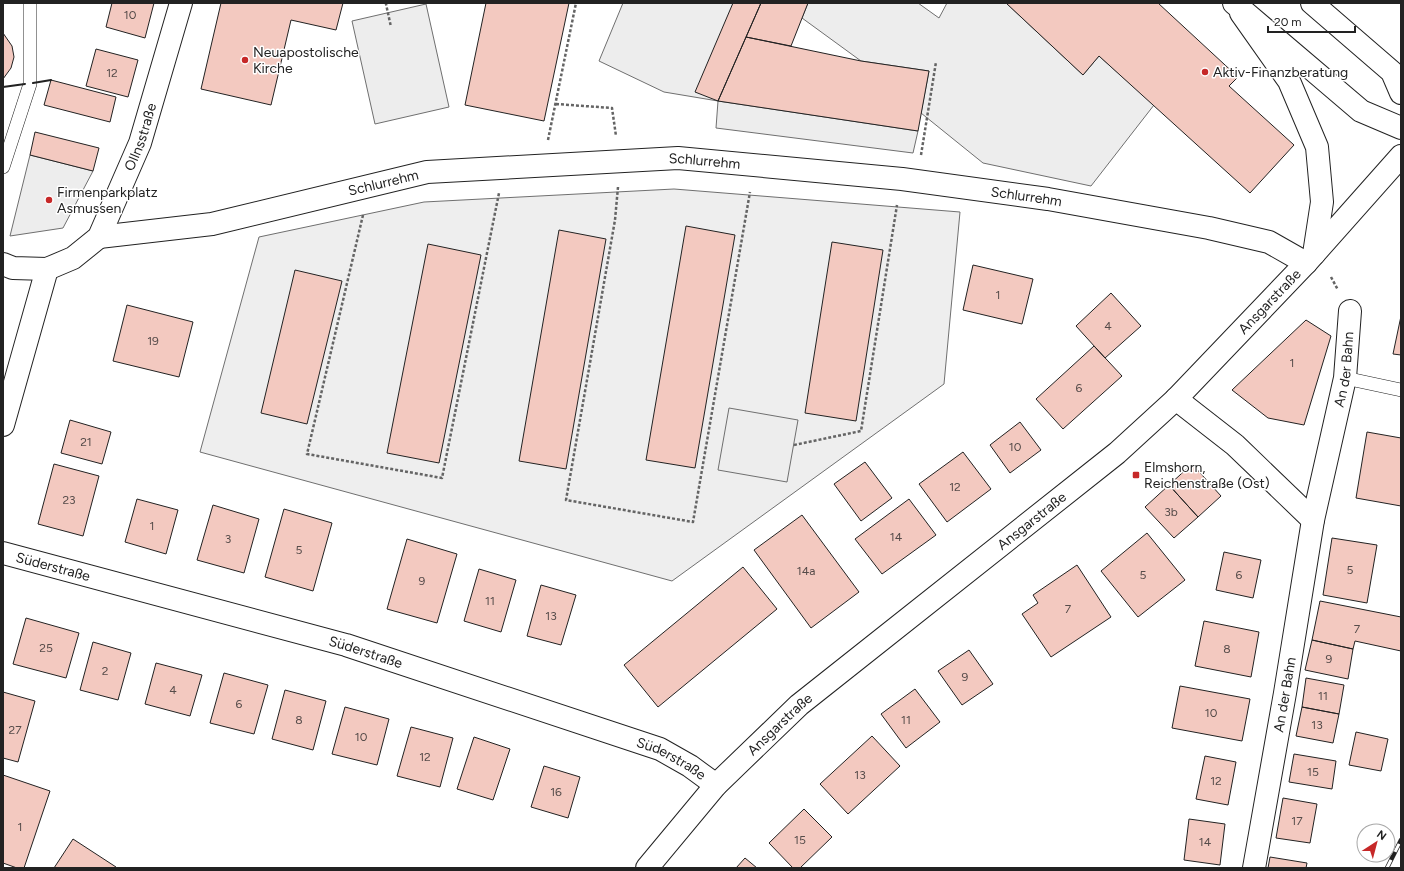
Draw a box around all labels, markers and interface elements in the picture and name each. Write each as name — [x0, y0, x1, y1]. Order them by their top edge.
house number: 10 — [124, 8, 137, 22]
scale bar — [1268, 8, 1355, 34]
text: 20 m — [1274, 15, 1302, 29]
place label: Neuapostolische Kirche — [253, 44, 359, 77]
marker: Neuapostolische Kirche — [240, 55, 250, 65]
place label: Aktiv-Finanzberatung — [1213, 64, 1348, 81]
house number: 12 — [106, 66, 118, 80]
marker: Aktiv-Finanzberatung — [1200, 67, 1210, 77]
street label: Ollnsstraße — [121, 101, 160, 173]
street label: Schlurrehm — [668, 150, 741, 173]
street label: Schlurrehm — [347, 166, 420, 200]
street label: Schlurrehm — [990, 183, 1063, 210]
place label: Firmenparkplatz Asmussen — [57, 184, 158, 217]
marker: Firmenparkplatz Asmussen — [44, 195, 54, 205]
street label: Ansgarstraße — [1235, 266, 1305, 338]
house number: 1 — [996, 288, 1000, 302]
house number: 4 — [1104, 319, 1112, 333]
street label: An der Bahn — [1331, 331, 1357, 409]
house number: 19 — [147, 334, 159, 348]
house number: 1 — [1290, 356, 1294, 370]
house number: 6 — [1076, 381, 1083, 395]
house number: 21 — [80, 435, 92, 449]
house number: 10 — [1009, 440, 1022, 454]
place label: Elmshorn, Reichenstraße (Ost) — [1144, 459, 1270, 492]
marker: Elmshorn, Reichenstraße (Ost) — [1131, 470, 1141, 480]
house number: 12 — [949, 480, 961, 494]
street label: Ansgarstraße — [994, 488, 1070, 554]
house number: 23 — [62, 493, 76, 507]
house number: 3b — [1164, 505, 1178, 519]
house number: 1 — [150, 519, 154, 533]
house number: 14 — [890, 530, 903, 544]
house number: 3 — [225, 532, 231, 546]
house number: 5 — [296, 543, 303, 557]
street label: Süderstraße — [14, 549, 92, 585]
house number: 5 — [1347, 563, 1354, 577]
house number: 14a — [797, 564, 815, 578]
house number: 5 — [1140, 568, 1147, 582]
house number: 6 — [1236, 568, 1243, 582]
house number: 9 — [419, 574, 426, 588]
house number: 11 — [485, 594, 495, 608]
house number: 7 — [1065, 602, 1072, 616]
house number: 13 — [545, 609, 557, 623]
house number: 7 — [1354, 622, 1361, 636]
street label: Süderstraße — [327, 633, 405, 672]
house number: 25 — [39, 641, 53, 655]
house number: 8 — [1223, 642, 1231, 656]
house number: 9 — [1326, 652, 1333, 666]
street label: An der Bahn — [1270, 656, 1300, 734]
house number: 2 — [102, 664, 108, 678]
house number: 9 — [962, 670, 969, 684]
house number: 4 — [169, 683, 177, 697]
house number: 11 — [1318, 689, 1328, 703]
street label: Ansgarstraße — [744, 690, 816, 759]
house number: 6 — [236, 697, 243, 711]
house number: 10 — [1205, 706, 1218, 720]
house number: 8 — [295, 713, 303, 727]
house number: 11 — [901, 713, 911, 727]
house number: 13 — [1311, 718, 1323, 732]
house number: 27 — [8, 723, 22, 737]
house number: 10 — [355, 730, 368, 744]
street label: Süderstraße — [634, 734, 709, 784]
house number: 12 — [419, 750, 431, 764]
house number: 15 — [1307, 765, 1319, 779]
house number: 13 — [854, 768, 866, 782]
house number: 12 — [1210, 774, 1222, 788]
house number: 16 — [550, 785, 562, 799]
house number: 17 — [1291, 814, 1303, 828]
house number: 1 — [18, 820, 22, 834]
north arrow — [1356, 823, 1396, 863]
text: N — [1374, 828, 1389, 843]
house number: 15 — [794, 833, 806, 847]
house number: 14 — [1199, 835, 1212, 849]

